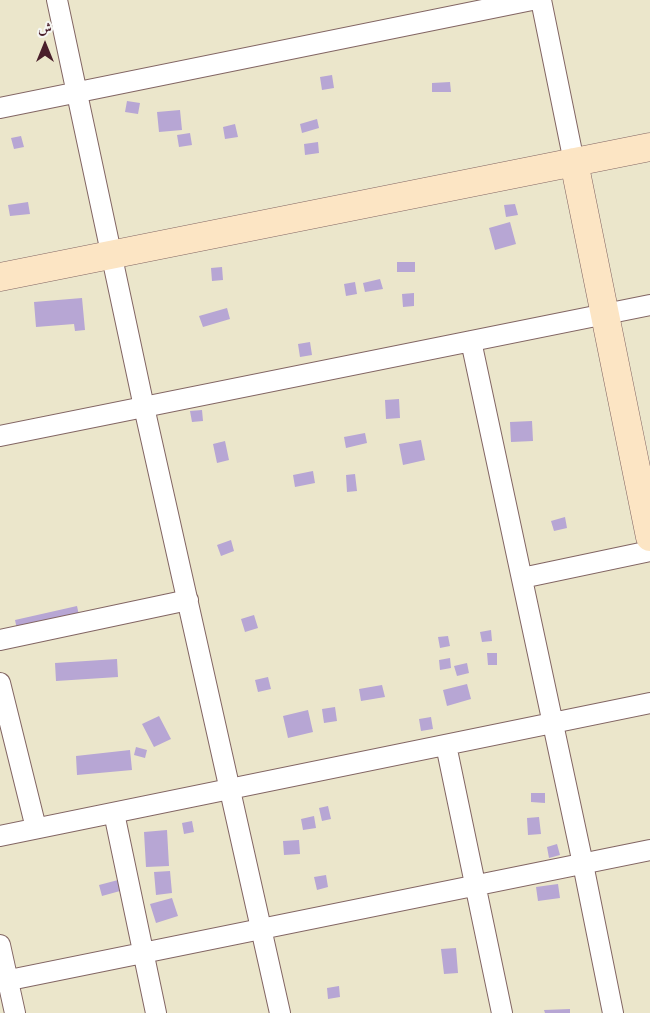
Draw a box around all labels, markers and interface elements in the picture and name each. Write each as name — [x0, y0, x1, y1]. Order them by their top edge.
north arrow — [20, 20, 70, 70]
text: ش — [38, 20, 52, 39]

